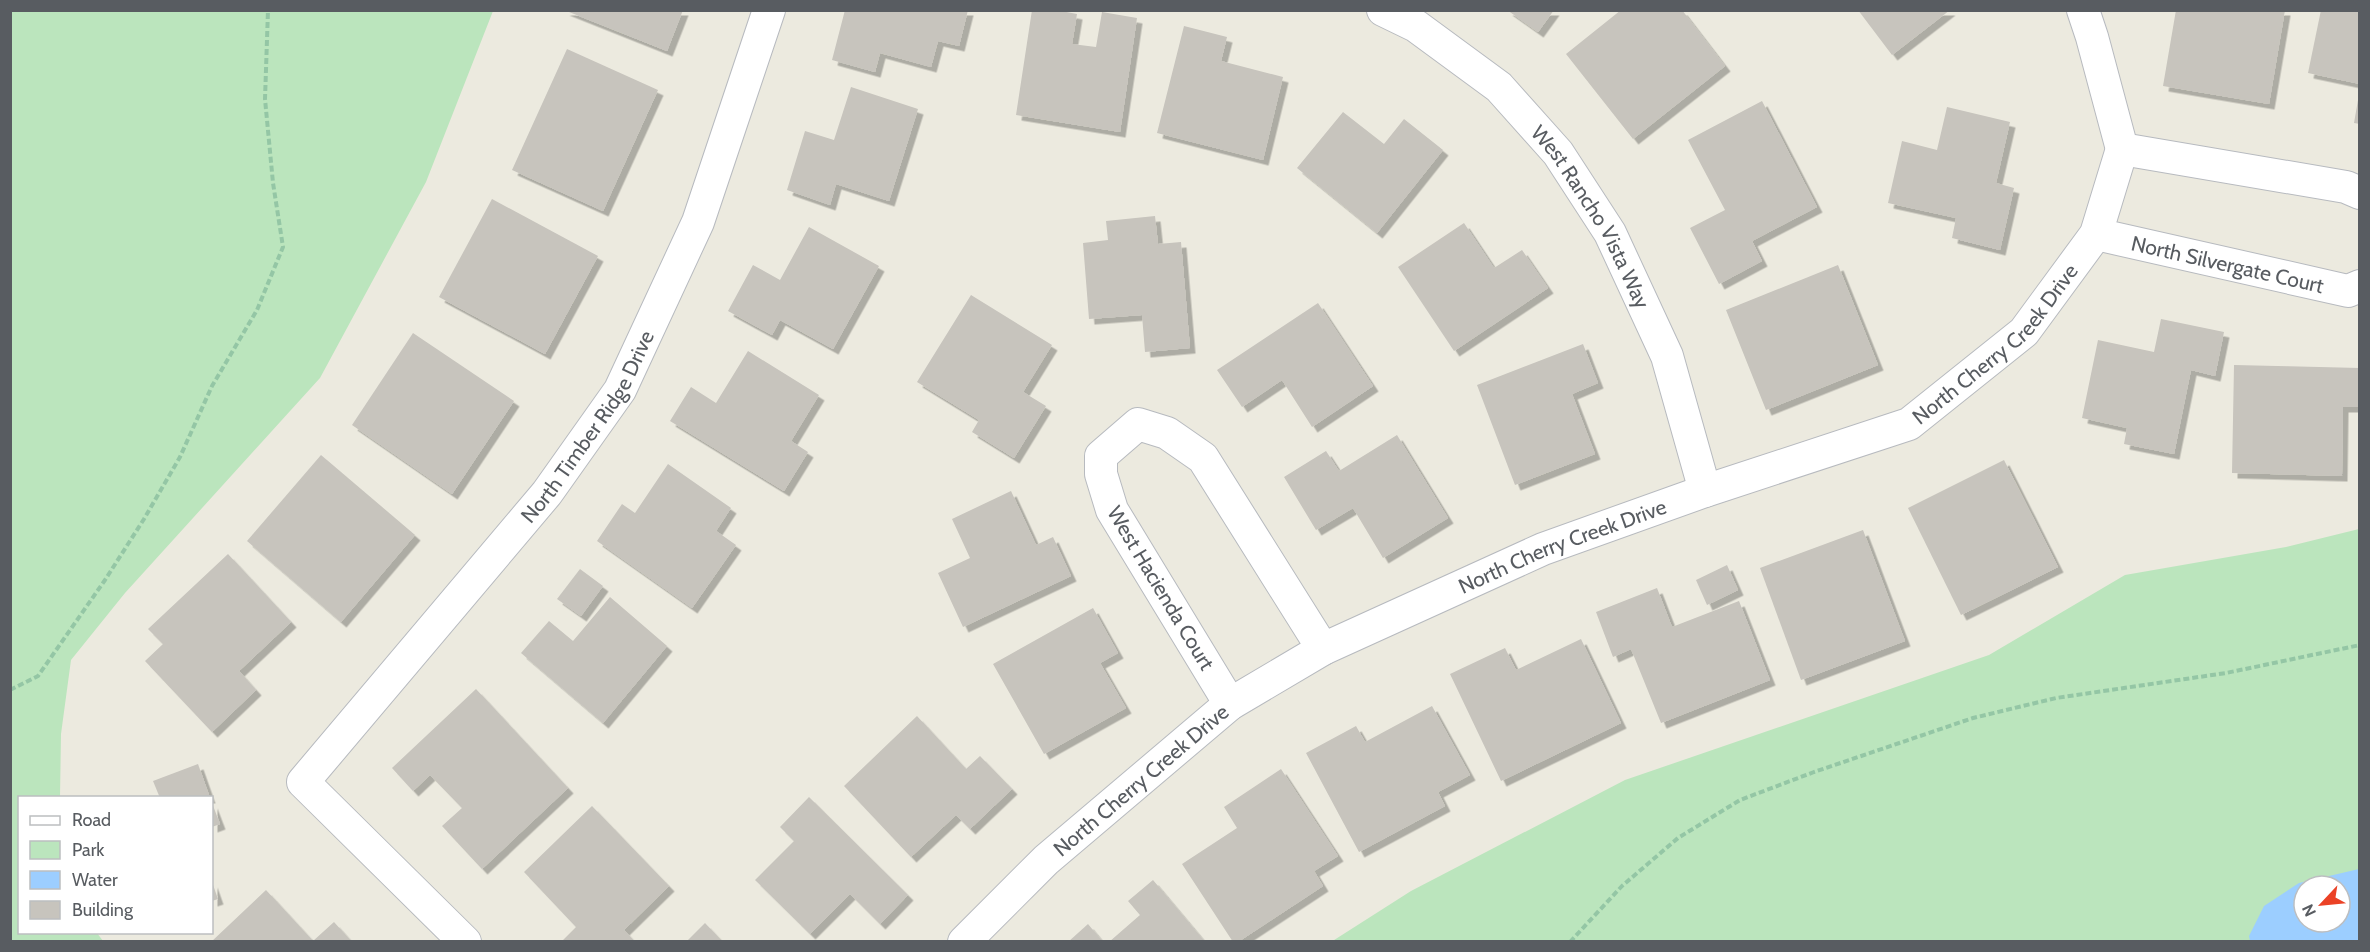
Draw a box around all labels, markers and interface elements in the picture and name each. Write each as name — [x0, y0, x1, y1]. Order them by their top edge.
street label: West Rancho Vista Way — [1527, 120, 1656, 312]
street label: North Silvergate Court — [2129, 230, 2326, 298]
street label: North Cherry Creek Drive — [1907, 258, 2083, 429]
street label: North Timber Ridge Drive — [515, 326, 659, 527]
street label: North Cherry Creek Drive — [1454, 493, 1670, 598]
street label: West Hacienda Court — [1102, 501, 1220, 675]
street label: North Cherry Creek Drive — [1048, 698, 1233, 861]
legend — [18, 796, 213, 934]
text: Road — [72, 809, 111, 831]
text: Park — [72, 839, 105, 861]
text: Water — [72, 869, 118, 891]
north arrow — [2292, 874, 2352, 934]
text: Building — [72, 899, 134, 921]
text: N — [2298, 901, 2320, 920]

